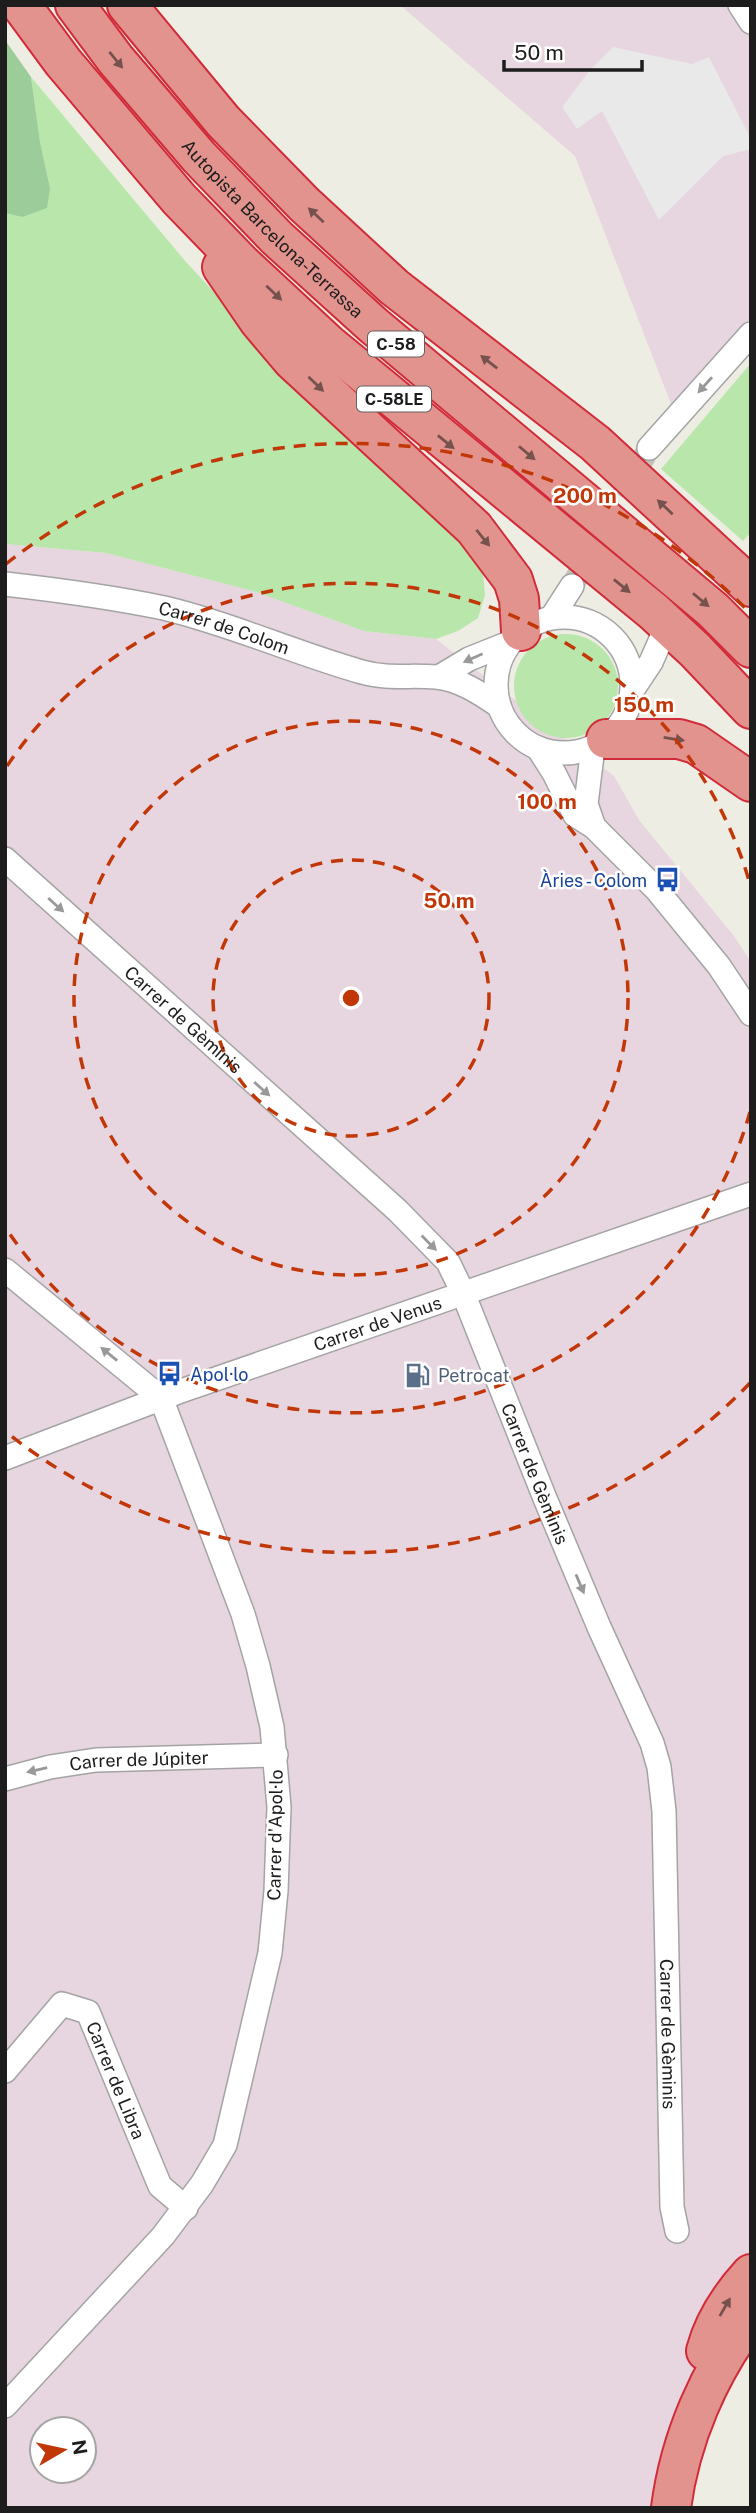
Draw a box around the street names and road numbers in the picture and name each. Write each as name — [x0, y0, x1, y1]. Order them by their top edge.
street label: Autopista Barcelona-Terrassa — [178, 135, 368, 322]
road number: C-58 — [368, 332, 424, 356]
road number: C-58LE — [357, 386, 431, 412]
street label: Carrer de Colom — [157, 597, 292, 658]
street label: Carrer de Gèminis — [121, 961, 247, 1077]
street label: Carrer de Venus — [311, 1291, 444, 1355]
street label: Carrer de Gèminis — [497, 1400, 573, 1547]
street label: Carrer de Júpiter — [68, 1746, 209, 1774]
street label: Carrer d'Apol·lo — [263, 1769, 287, 1901]
street label: Carrer de Gèminis — [656, 1959, 681, 2109]
street label: Carrer de Libra — [83, 2018, 150, 2142]

